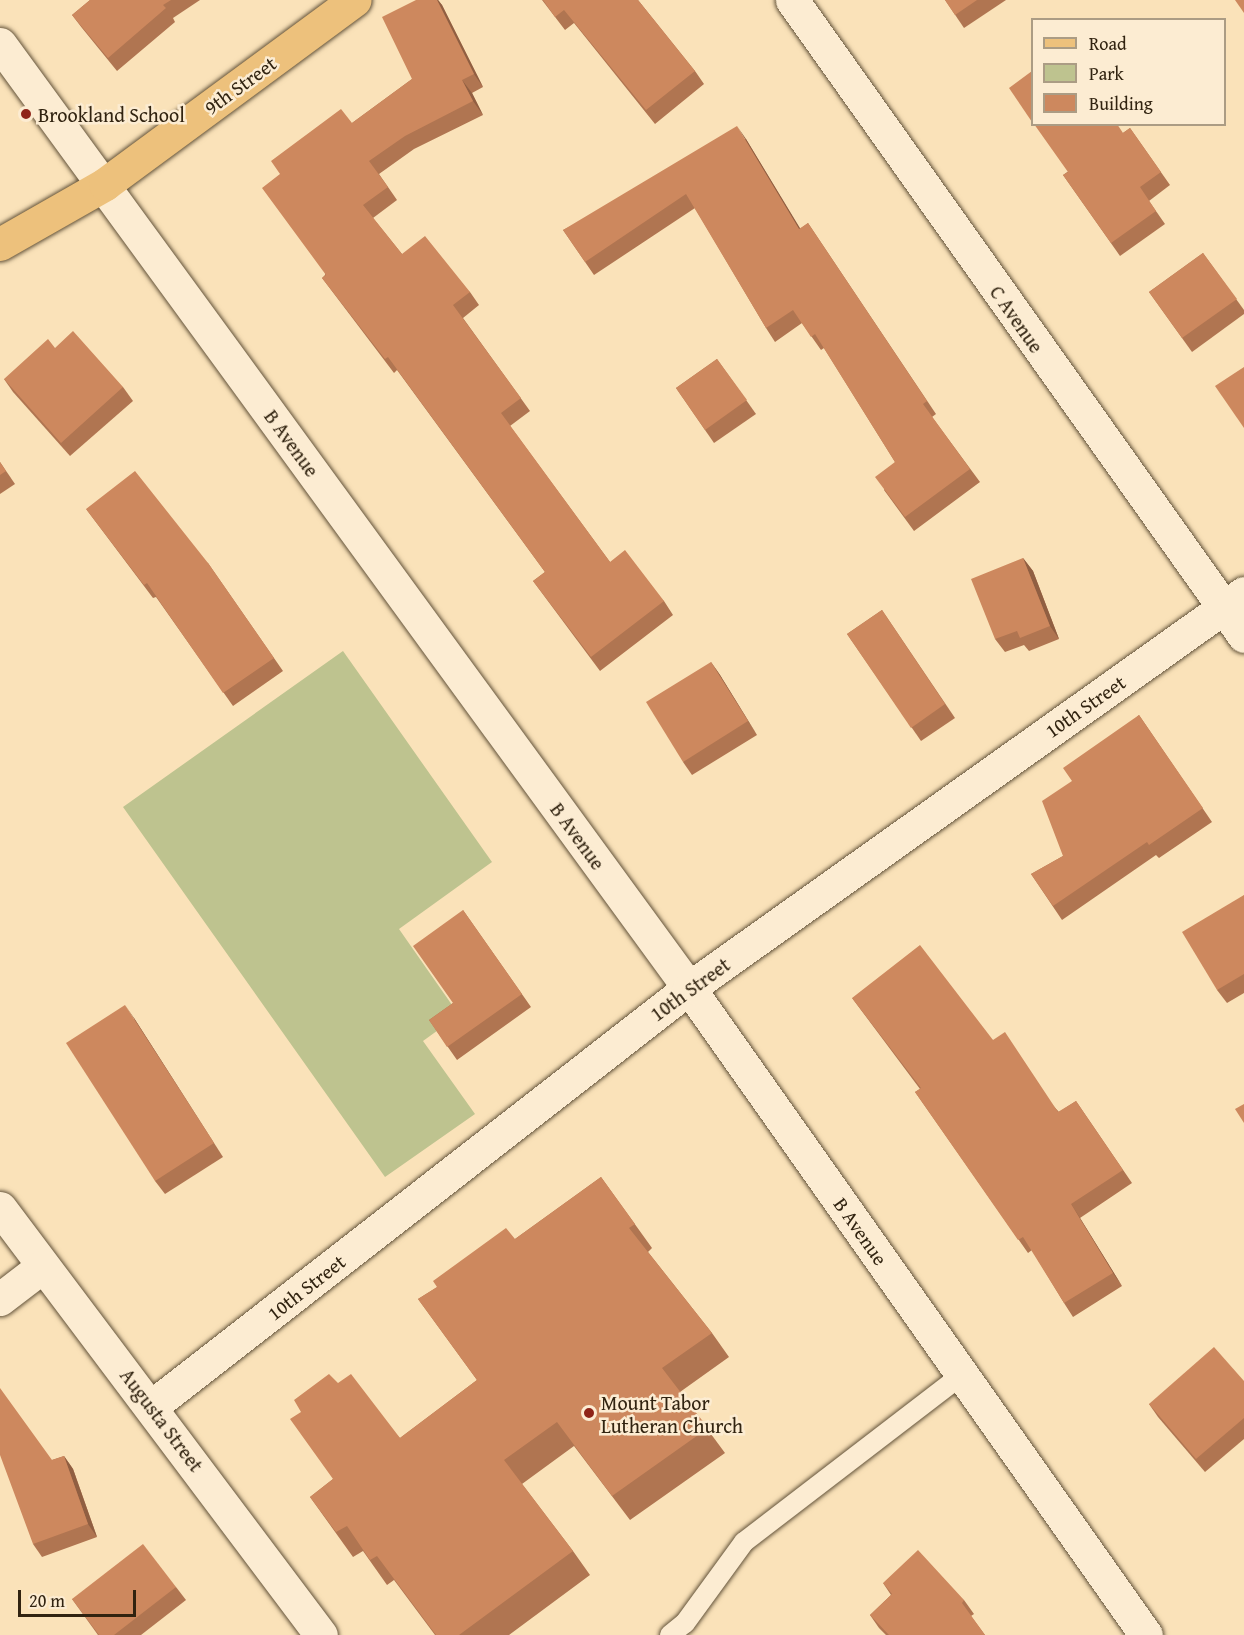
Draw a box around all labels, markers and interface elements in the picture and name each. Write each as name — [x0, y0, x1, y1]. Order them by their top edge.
legend — [1031, 18, 1226, 126]
text: Road — [1089, 30, 1127, 57]
street label: 9th Street — [199, 51, 281, 119]
text: Park — [1089, 60, 1124, 87]
text: Building — [1089, 90, 1153, 117]
place label: Brookland School — [38, 102, 185, 126]
marker: Brookland School — [19, 107, 33, 121]
street label: C Avenue — [985, 281, 1049, 357]
street label: B Avenue — [260, 405, 324, 481]
street label: 10th Street — [1040, 670, 1130, 742]
street label: B Avenue — [546, 798, 610, 874]
street label: 10th Street — [646, 952, 734, 1026]
street label: B Avenue — [829, 1192, 893, 1270]
street label: 10th Street — [262, 1249, 350, 1325]
street label: Augusta Street — [115, 1364, 209, 1476]
place label: Mount Tabor Lutheran Church — [601, 1390, 743, 1437]
marker: Mount Tabor Lutheran Church — [582, 1406, 596, 1420]
scale bar — [21, 1578, 140, 1616]
text: 20 m — [29, 1587, 65, 1614]

